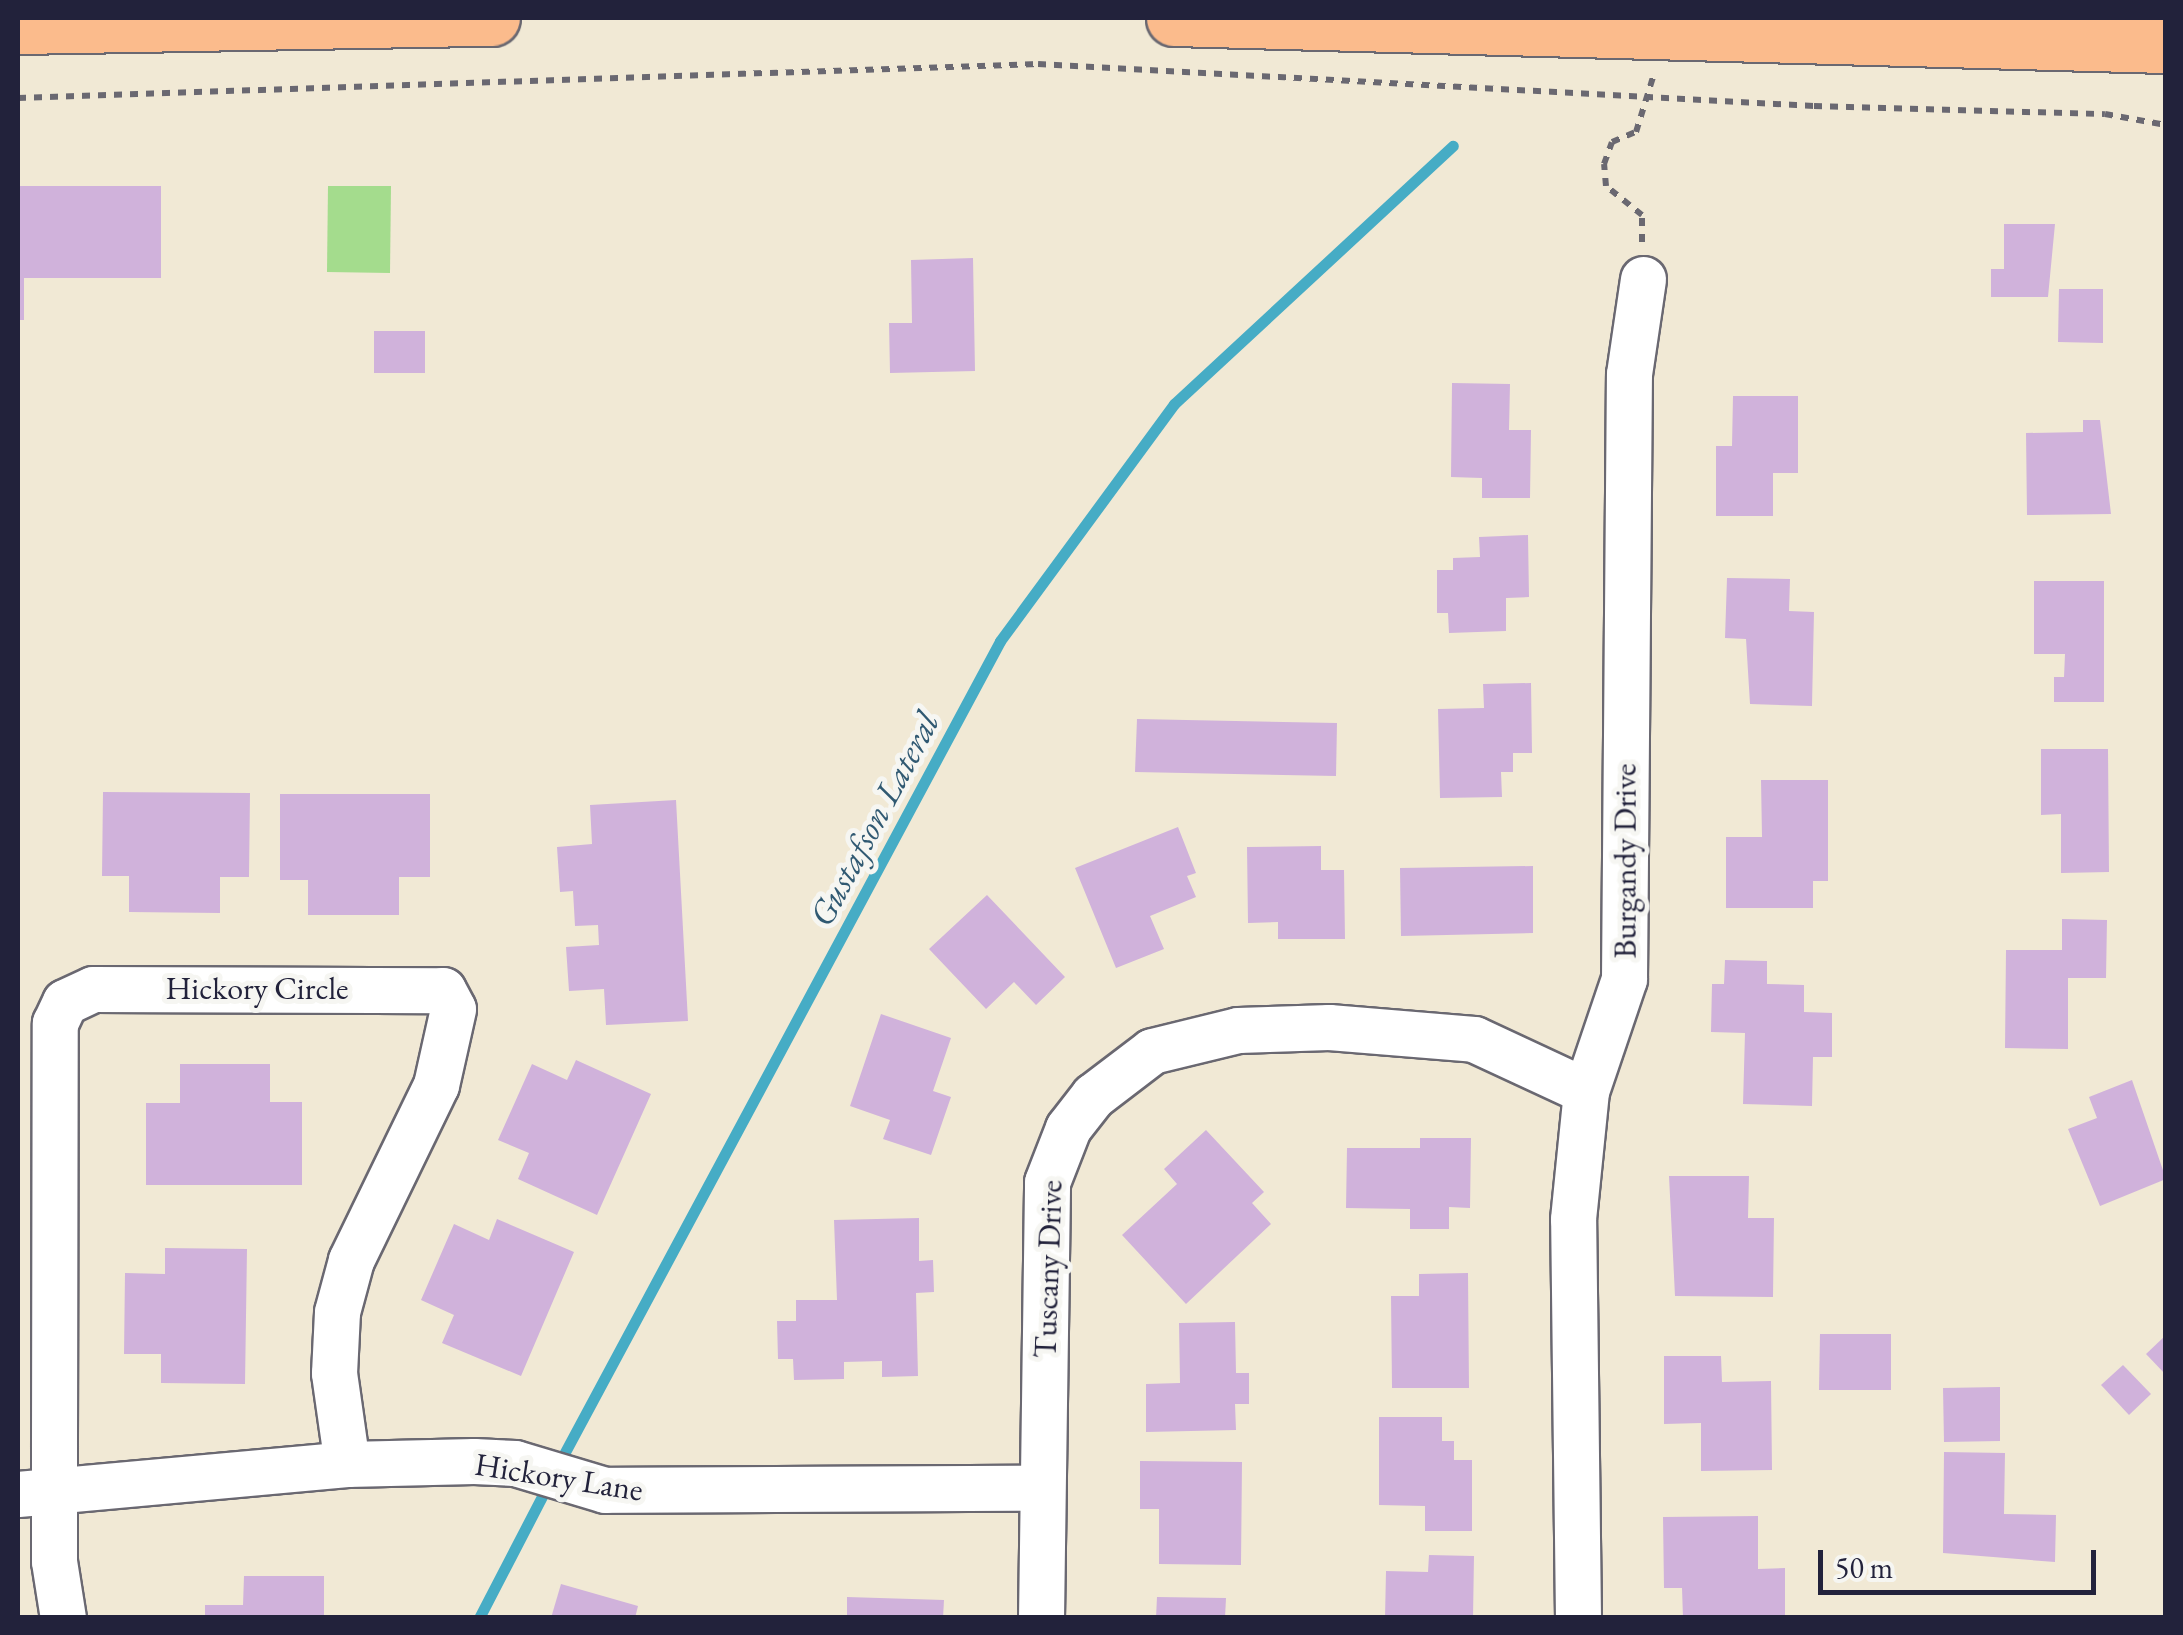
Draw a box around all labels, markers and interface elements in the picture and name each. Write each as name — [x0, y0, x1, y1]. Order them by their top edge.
water label: Gustafson Lateral — [800, 705, 948, 933]
street label: Burgandy Drive — [1606, 764, 1644, 958]
street label: Hickory Circle — [165, 969, 349, 1007]
street label: Tuscany Drive — [1026, 1179, 1070, 1359]
street label: Hickory Lane — [472, 1445, 646, 1509]
scale bar — [1823, 1530, 2100, 1592]
text: 50 m — [1835, 1548, 1893, 1587]

